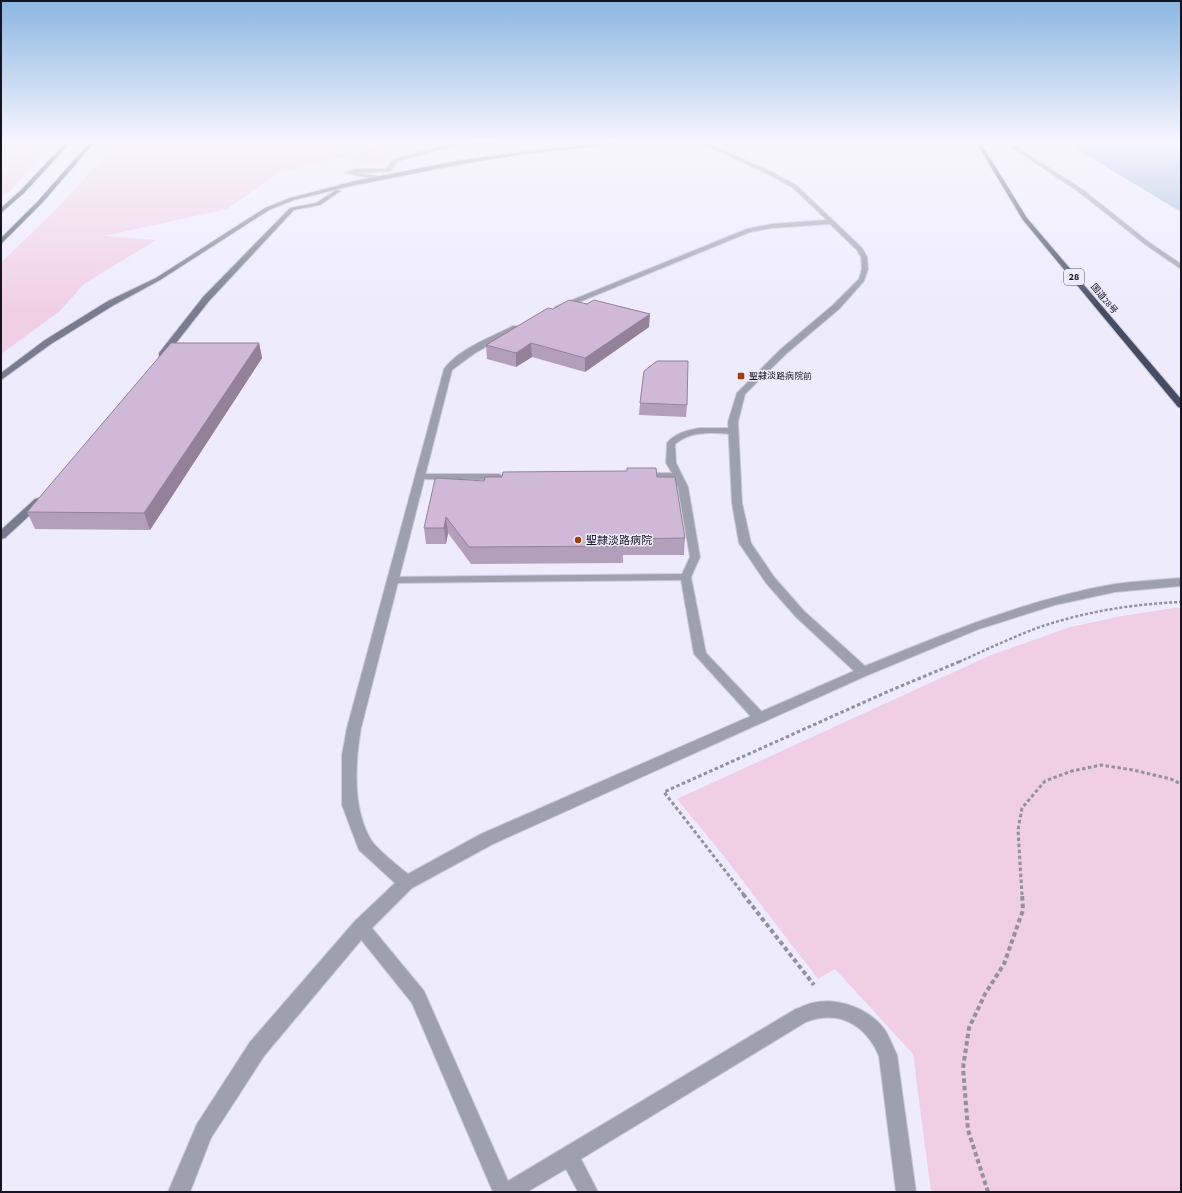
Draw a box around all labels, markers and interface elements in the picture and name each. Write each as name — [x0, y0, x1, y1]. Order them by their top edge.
road number: 28 — [1064, 269, 1084, 285]
street label: 国道28号 — [1087, 281, 1121, 317]
place label: 聖隷淡路病院前 — [749, 370, 812, 383]
marker: 聖隷淡路病院前 — [736, 371, 746, 381]
place label: 聖隷淡路病院 — [586, 533, 652, 548]
marker: 聖隷淡路病院 — [573, 535, 583, 545]

